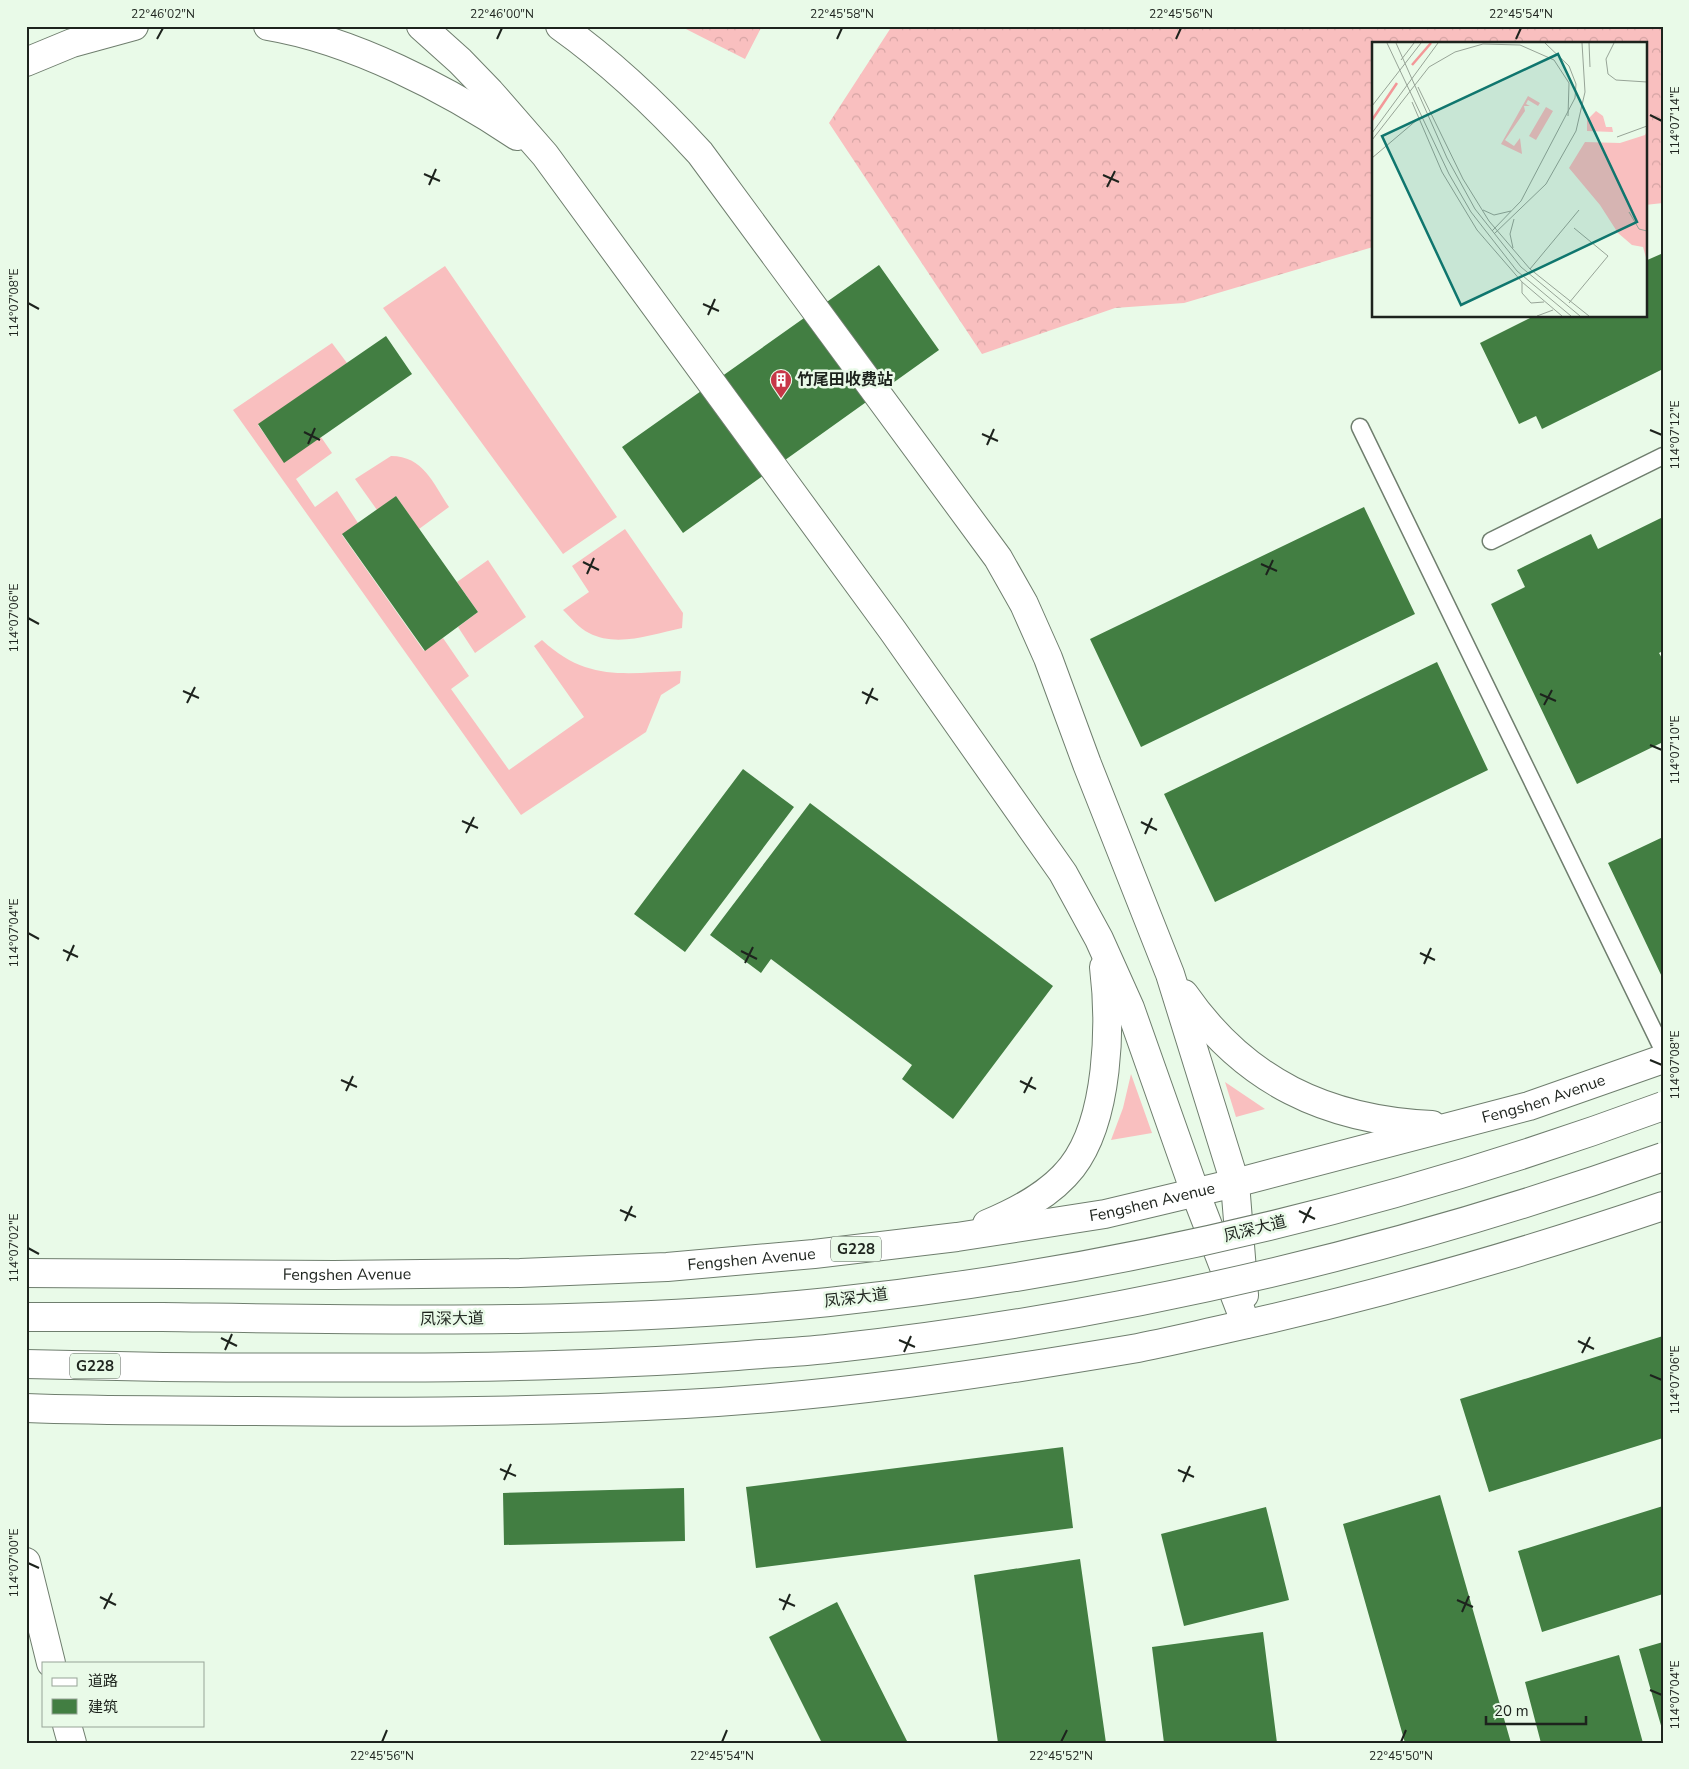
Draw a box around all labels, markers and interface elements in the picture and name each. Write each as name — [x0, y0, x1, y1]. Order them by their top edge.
text: 22°46'02"N — [131, 6, 195, 22]
text: 22°46'00"N — [470, 6, 534, 22]
text: 22°45'58"N — [810, 6, 874, 22]
text: 22°45'56"N — [1149, 6, 1213, 22]
text: 22°45'54"N — [1489, 6, 1553, 22]
inset map — [1372, 42, 1646, 318]
text: 114°07'14"E — [1667, 86, 1683, 156]
text: 114°07'08"E — [6, 268, 22, 338]
building icon: 竹尾田收费站 — [769, 368, 793, 399]
place label: 竹尾田收费站 — [797, 369, 893, 391]
text: 114°07'12"E — [1667, 400, 1683, 470]
text: 114°07'06"E — [6, 583, 22, 653]
text: 114°07'10"E — [1667, 715, 1683, 785]
text: 114°07'04"E — [6, 898, 22, 968]
text: 114°07'08"E — [1667, 1030, 1683, 1100]
street label: Fengshen Avenue — [1479, 1069, 1608, 1129]
street label: Fengshen Avenue — [1088, 1177, 1217, 1227]
street label: 凤深大道 — [1221, 1211, 1289, 1247]
text: 114°07'02"E — [6, 1213, 22, 1283]
road number: G228 — [831, 1236, 881, 1262]
street label: Fengshen Avenue — [687, 1243, 816, 1276]
street label: Fengshen Avenue — [283, 1263, 411, 1286]
street label: 凤深大道 — [823, 1283, 889, 1313]
street label: 凤深大道 — [420, 1307, 484, 1331]
text: 114°07'06"E — [1667, 1345, 1683, 1415]
road number: G228 — [70, 1354, 120, 1378]
text: 114°07'00"E — [6, 1528, 22, 1598]
text: 114°07'04"E — [1667, 1660, 1683, 1730]
legend — [42, 1662, 205, 1726]
text: 道路 — [88, 1671, 118, 1691]
scale bar — [1486, 1694, 1586, 1726]
text: 建筑 — [88, 1697, 118, 1717]
text: 20 m — [1494, 1701, 1529, 1721]
text: 22°45'56"N — [350, 1748, 414, 1764]
text: 22°45'54"N — [690, 1748, 754, 1764]
text: 22°45'52"N — [1029, 1748, 1093, 1764]
text: 22°45'50"N — [1369, 1748, 1433, 1764]

